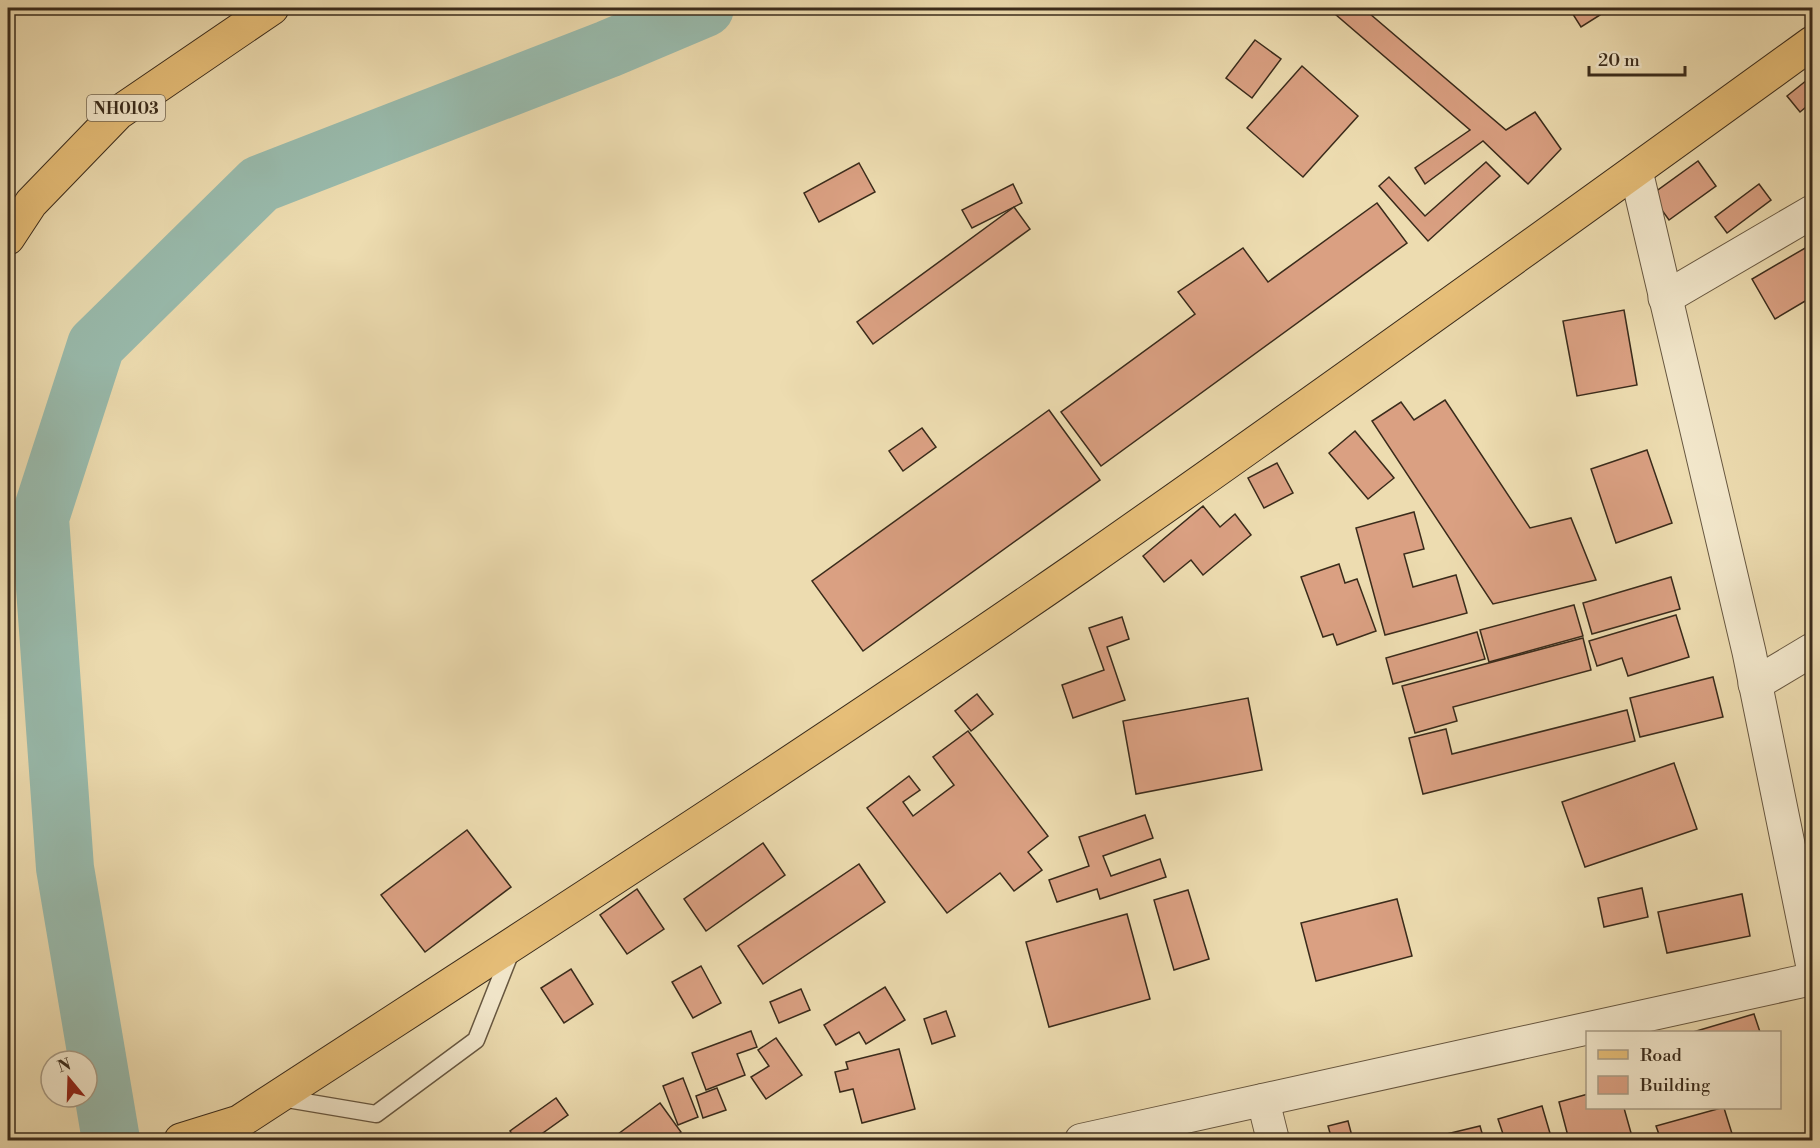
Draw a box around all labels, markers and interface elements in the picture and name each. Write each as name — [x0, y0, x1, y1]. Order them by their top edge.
scale bar — [1589, 39, 1685, 77]
text: 20 m — [1598, 49, 1640, 72]
road number: NH0103 — [87, 95, 165, 121]
legend — [1586, 1031, 1781, 1109]
text: Road — [1640, 1044, 1683, 1067]
north arrow — [39, 1049, 99, 1109]
text: N — [55, 1054, 74, 1077]
text: Building — [1639, 1074, 1711, 1097]

